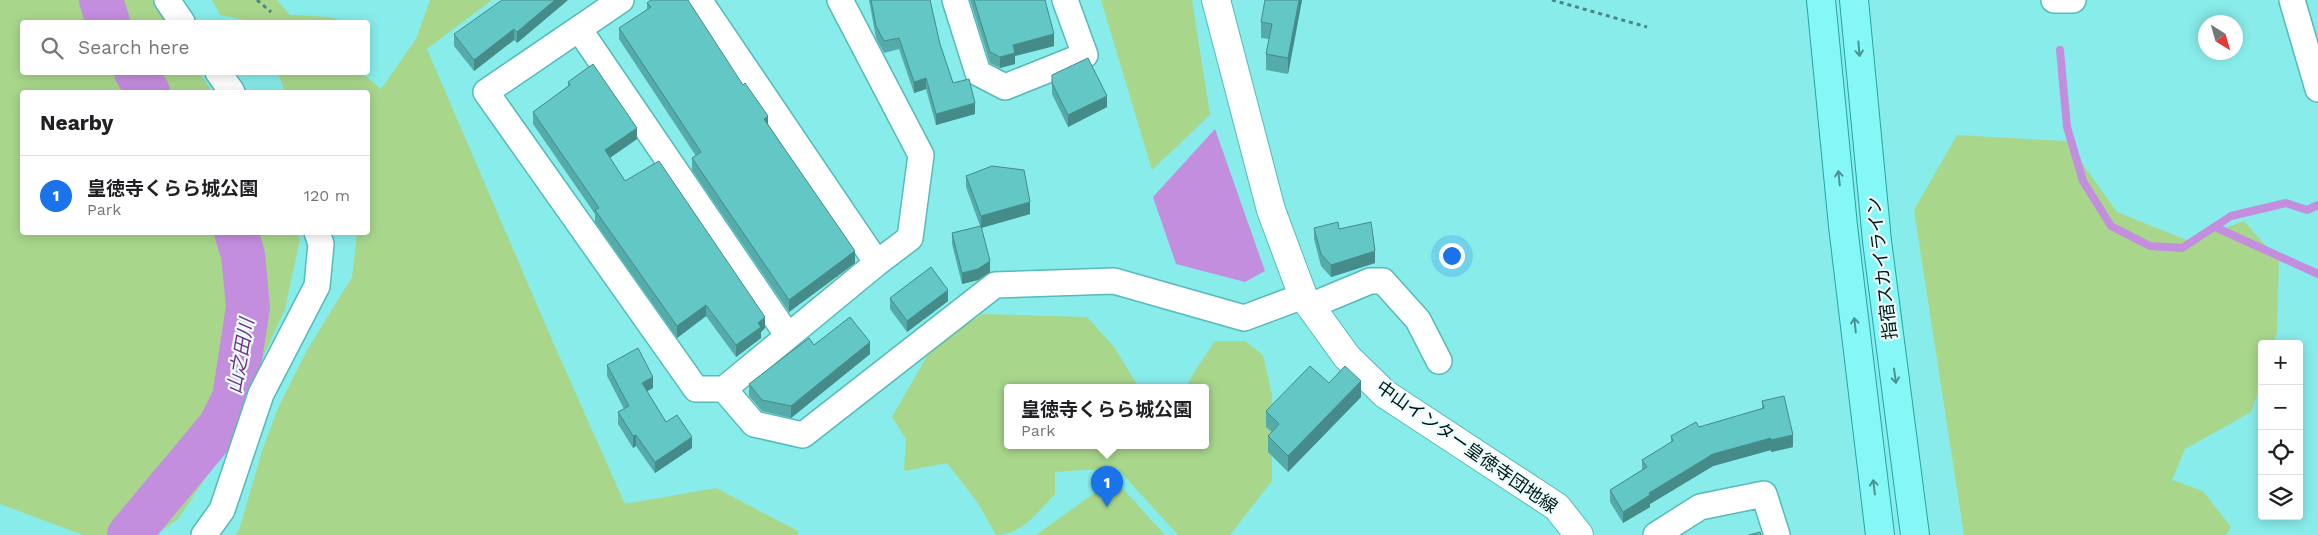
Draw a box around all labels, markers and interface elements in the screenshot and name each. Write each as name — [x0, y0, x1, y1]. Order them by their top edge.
north arrow — [2198, 15, 2243, 60]
search box — [20, 20, 370, 75]
icon: search — [38, 34, 66, 62]
text: Search here — [78, 36, 189, 59]
one-way arrow — [1854, 40, 1863, 56]
text: Nearby — [40, 110, 113, 135]
one-way arrow — [1834, 170, 1843, 186]
text: 皇徳寺くらら城公園 — [87, 177, 258, 200]
text: 1 — [53, 186, 59, 205]
text: 120 m — [304, 186, 350, 205]
street label: 指宿スカイライン — [1862, 195, 1901, 341]
text: Park — [87, 200, 121, 219]
your location — [1439, 243, 1465, 269]
water label: 山之田川 — [223, 315, 259, 396]
one-way arrow — [1850, 318, 1860, 334]
map controls — [2258, 340, 2303, 520]
button: + — [2258, 340, 2303, 385]
one-way arrow — [1890, 368, 1900, 384]
street label: 中山インター皇徳寺団地線 — [1373, 376, 1562, 517]
popup — [1004, 384, 1209, 449]
button: − — [2258, 385, 2303, 430]
text: 皇徳寺くらら城公園 — [1021, 398, 1192, 421]
text: Park — [1021, 421, 1055, 440]
button: locate — [2258, 430, 2303, 475]
pin: 1 — [1091, 466, 1123, 507]
button: layers — [2258, 475, 2303, 520]
one-way arrow — [1869, 479, 1879, 495]

